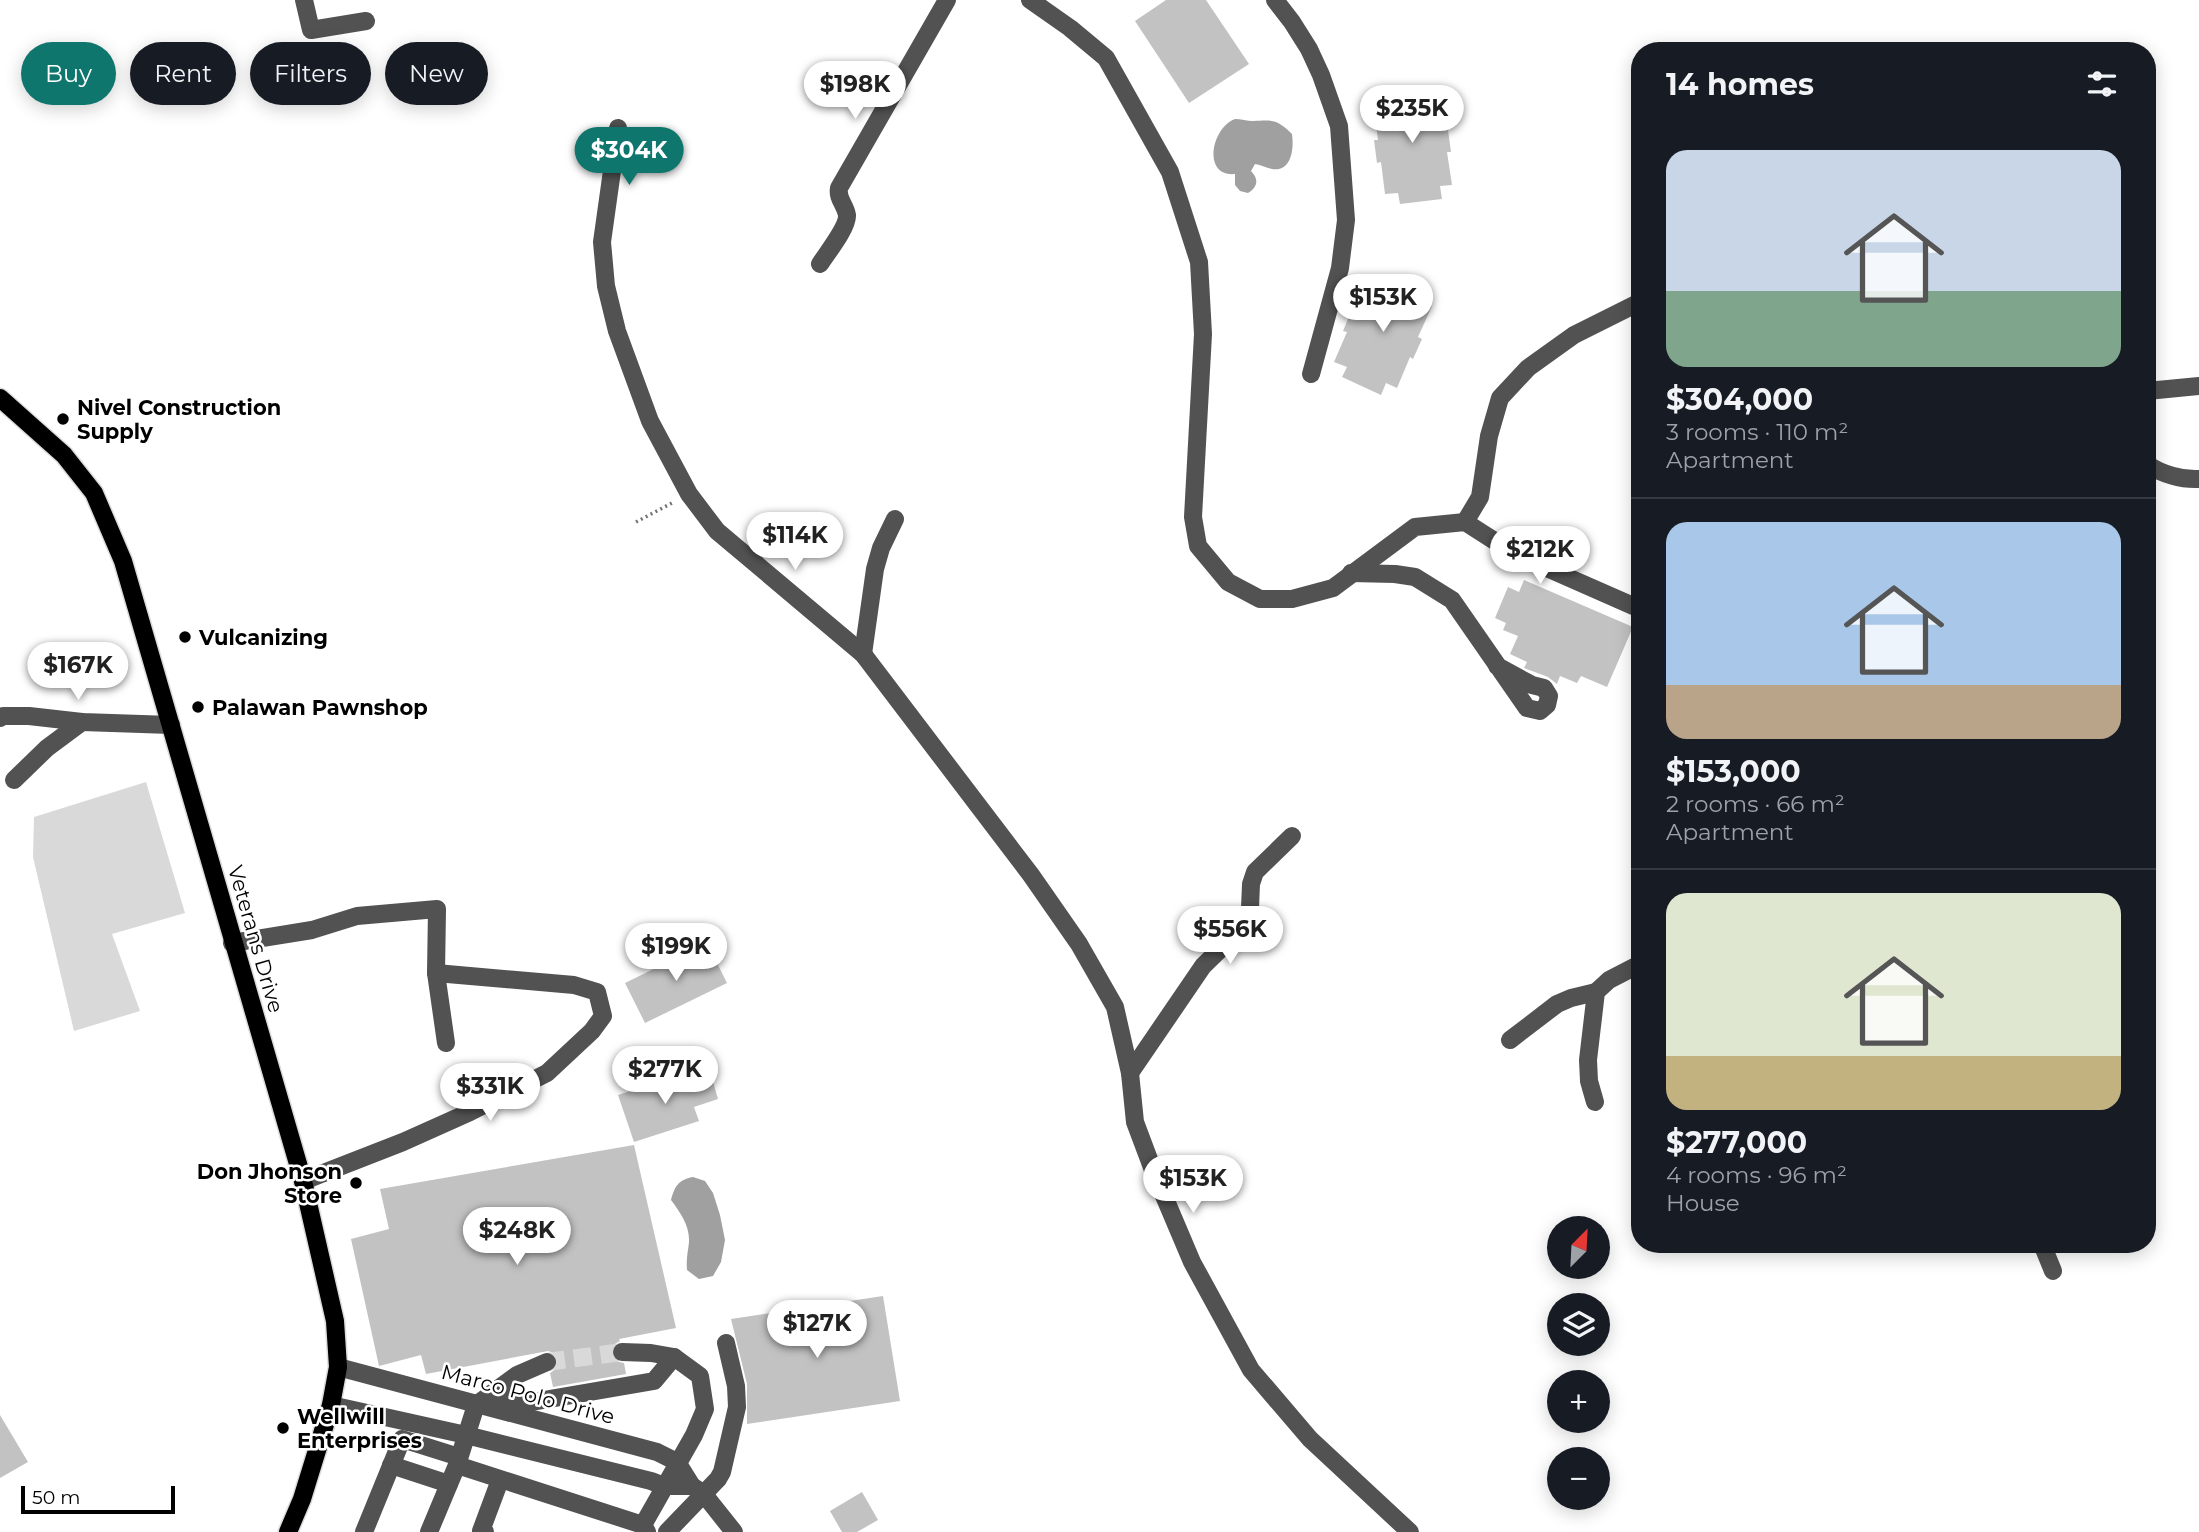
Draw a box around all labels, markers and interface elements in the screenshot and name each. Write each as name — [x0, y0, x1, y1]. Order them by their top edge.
chip: Buy — [21, 42, 116, 105]
chip: Rent — [130, 42, 236, 105]
chip: Filters — [250, 42, 371, 105]
chip: New — [385, 42, 488, 105]
pin: $198K — [806, 61, 904, 121]
icon: filters — [2083, 65, 2121, 103]
text: 14 homes — [1666, 66, 1814, 103]
text: $198K — [820, 70, 890, 98]
pin: $235K — [1363, 86, 1461, 145]
text: $235K — [1376, 94, 1448, 122]
pin: $304K — [580, 128, 678, 187]
text: $304K — [591, 136, 667, 164]
icon: home — [1831, 195, 1957, 321]
pin: $153K — [1334, 274, 1432, 334]
text: $153K — [1349, 283, 1417, 311]
text: $304,000 — [1666, 381, 1813, 418]
place label: Nivel Construction Supply — [77, 395, 281, 444]
marker: Nivel Construction Supply — [55, 411, 71, 427]
text: 3 rooms · 110 m² — [1666, 418, 1848, 446]
text: Apartment — [1666, 446, 1794, 474]
pin: $114K — [746, 512, 844, 572]
text: $114K — [762, 521, 828, 549]
pin: $212K — [1491, 526, 1589, 586]
text: $212K — [1506, 535, 1574, 563]
icon: home — [1831, 567, 1957, 693]
place label: Vulcanizing — [198, 625, 328, 650]
marker: Vulcanizing — [177, 629, 193, 645]
pin: $167K — [29, 642, 127, 702]
text: $167K — [43, 651, 113, 679]
place label: Palawan Pawnshop — [212, 695, 428, 720]
marker: Palawan Pawnshop — [190, 699, 206, 715]
text: $153,000 — [1666, 753, 1801, 790]
text: 2 rooms · 66 m² — [1666, 790, 1845, 818]
text: Apartment — [1666, 818, 1794, 846]
street label: Veterans Drive — [223, 863, 289, 1015]
pin: $556K — [1181, 906, 1279, 966]
text: $556K — [1193, 915, 1267, 943]
pin: $199K — [627, 923, 725, 983]
text: $199K — [641, 932, 711, 960]
icon: home — [1831, 938, 1957, 1064]
pin: $277K — [616, 1046, 714, 1106]
text: $277K — [628, 1055, 702, 1083]
pin: $331K — [441, 1064, 539, 1123]
text: $331K — [456, 1072, 524, 1100]
text: $277,000 — [1666, 1124, 1807, 1161]
pin: $153K — [1144, 1156, 1242, 1215]
place label: Don Jhonson Store — [197, 1159, 342, 1208]
text: 4 rooms · 96 m² — [1666, 1161, 1847, 1189]
text: $153K — [1159, 1164, 1227, 1192]
marker: Don Jhonson Store — [348, 1175, 364, 1191]
text: House — [1666, 1189, 1740, 1217]
pin: $248K — [468, 1208, 566, 1267]
text: $248K — [479, 1216, 555, 1244]
north arrow — [1547, 1216, 1610, 1279]
map controls — [1547, 1216, 1610, 1510]
button: layers — [1547, 1293, 1610, 1356]
pin: $127K — [768, 1300, 866, 1360]
text: $127K — [783, 1309, 851, 1337]
street label: Marco Polo Drive — [439, 1359, 617, 1429]
button: + — [1547, 1370, 1610, 1433]
place label: Wellwill Enterprises — [297, 1404, 422, 1453]
marker: Wellwill Enterprises — [275, 1420, 291, 1436]
button: − — [1547, 1447, 1610, 1510]
scale bar — [21, 1483, 175, 1515]
text: 50 m — [32, 1486, 80, 1509]

